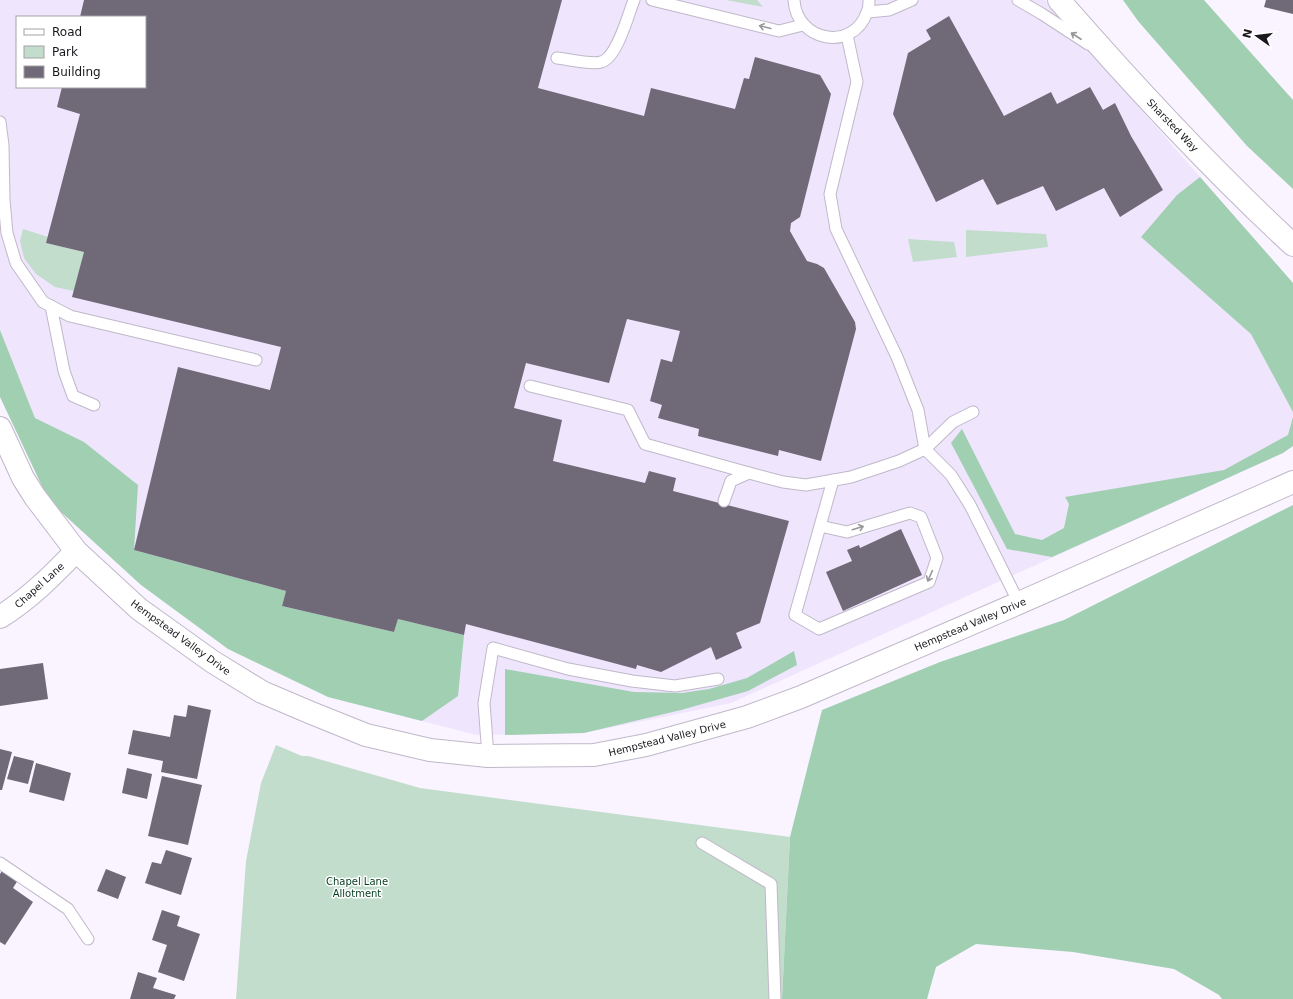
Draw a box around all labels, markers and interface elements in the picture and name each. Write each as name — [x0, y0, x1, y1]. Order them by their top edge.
legend — [16, 16, 146, 88]
north arrow — [1237, 16, 1277, 56]
one-way arrow — [759, 23, 772, 30]
text: Road — [52, 25, 82, 39]
text: N — [1240, 28, 1255, 40]
one-way arrow — [1071, 32, 1082, 40]
text: Park — [52, 45, 78, 59]
text: Building — [52, 65, 101, 79]
street label: Sharsted Way — [1145, 97, 1201, 154]
one-way arrow — [851, 524, 864, 531]
street label: Chapel Lane — [13, 561, 66, 610]
one-way arrow — [926, 570, 933, 582]
street label: Hempstead Valley Drive — [913, 596, 1028, 653]
street label: Hempstead Valley Drive — [129, 598, 233, 677]
street label: Hempstead Valley Drive — [607, 719, 727, 758]
park label: Chapel Lane Allotment — [326, 876, 388, 899]

